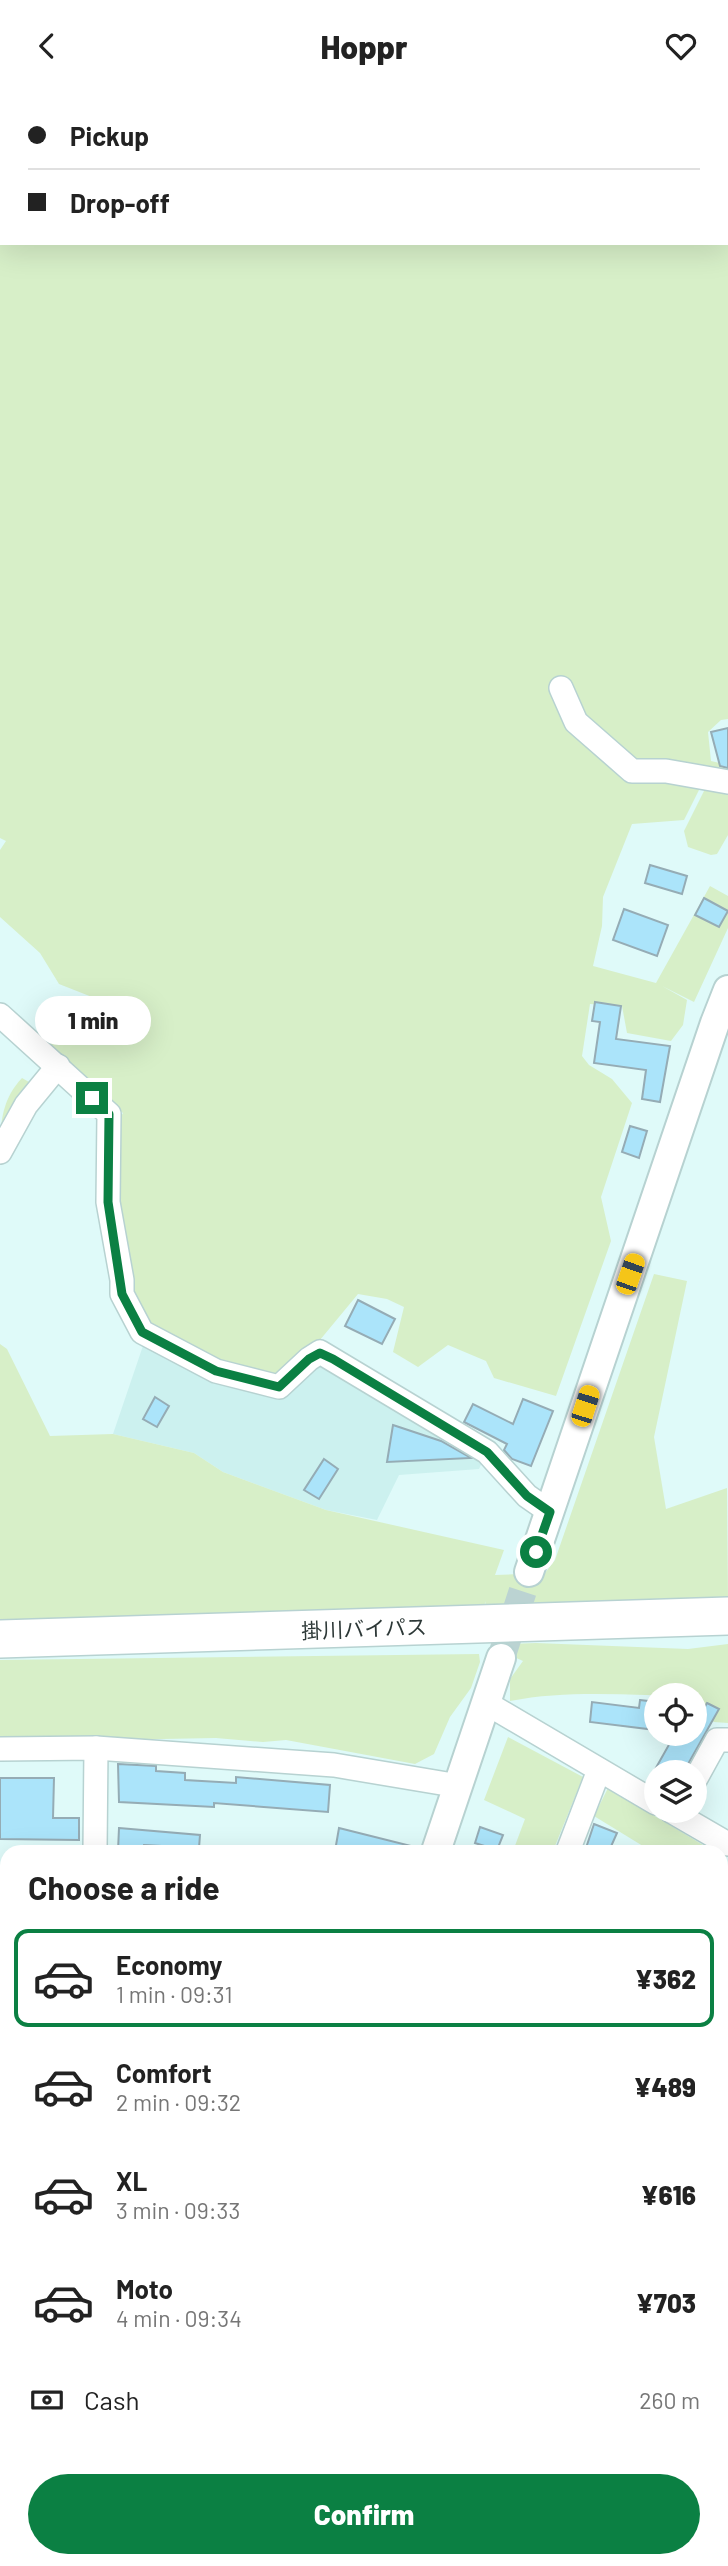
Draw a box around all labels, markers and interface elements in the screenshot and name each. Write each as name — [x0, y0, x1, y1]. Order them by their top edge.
icon: back — [28, 27, 66, 65]
text: Hoppr — [321, 27, 407, 65]
icon: heart — [662, 27, 700, 65]
text: Pickup — [70, 120, 149, 151]
text: Drop-off — [70, 187, 170, 218]
callout: 1 min — [34, 997, 150, 1045]
text: 1 min — [68, 1006, 118, 1034]
route end — [76, 1082, 108, 1114]
car — [614, 1251, 647, 1297]
car — [569, 1383, 602, 1429]
route start — [520, 1536, 552, 1568]
street label: 掛川バイパス — [301, 1613, 427, 1643]
map controls — [644, 1683, 707, 1823]
button: locate — [644, 1683, 707, 1746]
button: layers — [644, 1760, 707, 1823]
text: Choose a ride — [28, 1868, 220, 1906]
icon: car — [32, 1947, 95, 2010]
text: Economy — [116, 1949, 222, 1980]
text: ¥362 — [635, 1963, 696, 1994]
text: 1 min · 09:31 — [116, 1980, 232, 2008]
icon: car — [32, 2055, 95, 2118]
text: Comfort — [116, 2057, 212, 2088]
text: ¥489 — [634, 2071, 696, 2102]
text: 2 min · 09:32 — [116, 2088, 241, 2116]
icon: car — [32, 2163, 95, 2226]
text: XL — [116, 2165, 147, 2196]
text: ¥616 — [641, 2179, 696, 2210]
text: 3 min · 09:33 — [116, 2196, 240, 2224]
icon: car — [32, 2271, 95, 2334]
text: Moto — [116, 2273, 173, 2304]
text: ¥703 — [636, 2287, 696, 2318]
text: 4 min · 09:34 — [116, 2304, 242, 2332]
icon: cash — [28, 2381, 66, 2419]
text: Cash — [84, 2384, 139, 2415]
text: 260 m — [639, 2386, 700, 2414]
button: Confirm — [28, 2474, 700, 2554]

